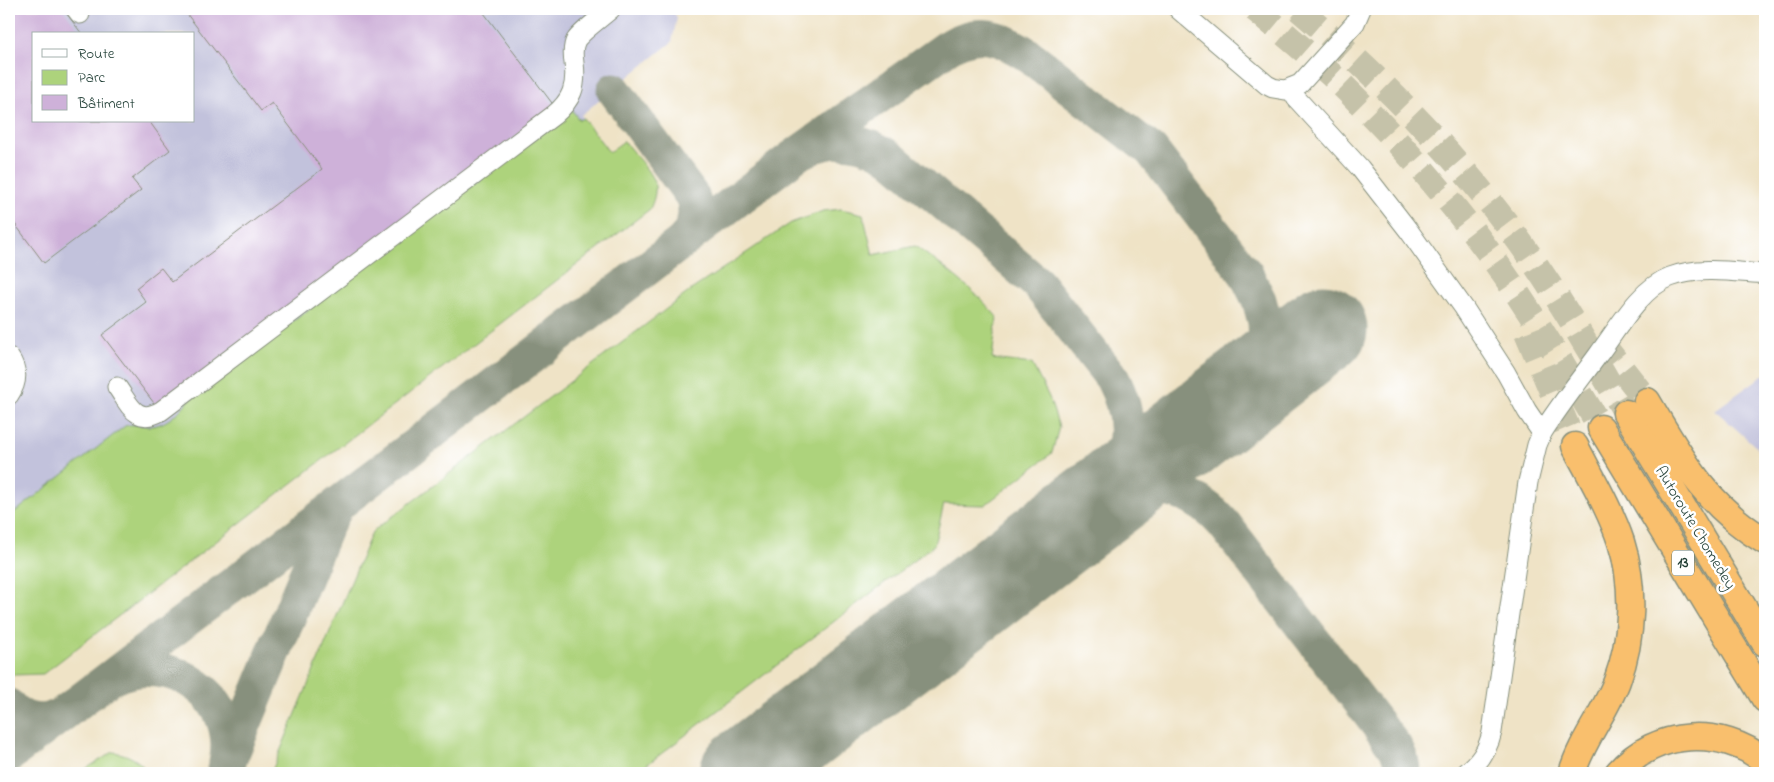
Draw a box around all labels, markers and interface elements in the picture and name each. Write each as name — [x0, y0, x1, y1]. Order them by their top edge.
legend — [32, 32, 195, 122]
text: Route — [78, 43, 115, 65]
text: Parc — [78, 67, 106, 89]
text: Bâtiment — [77, 93, 135, 115]
street label: Autoroute Chomedey — [1648, 461, 1742, 595]
road number: 13 — [1672, 550, 1694, 576]

